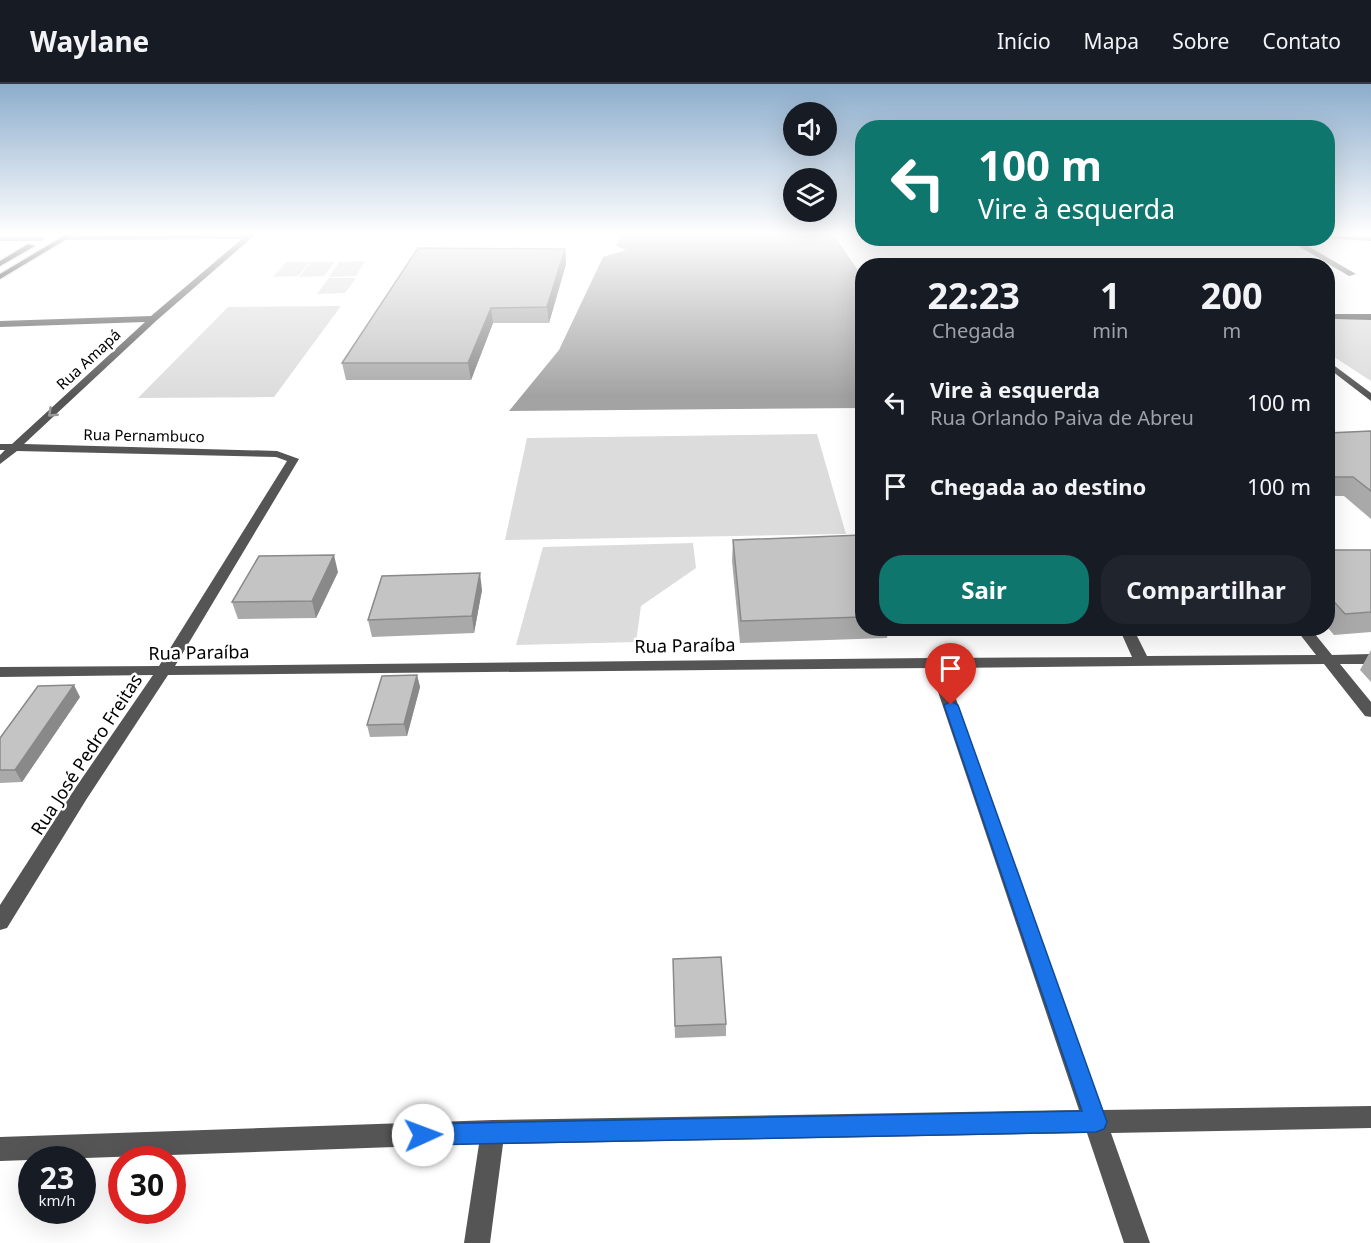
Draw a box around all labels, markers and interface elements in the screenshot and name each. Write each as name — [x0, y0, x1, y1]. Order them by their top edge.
text: Waylane — [30, 22, 149, 60]
text: Início — [997, 27, 1051, 55]
text: Mapa — [1084, 27, 1139, 55]
text: Sobre — [1172, 27, 1229, 55]
text: Contato — [1262, 27, 1341, 55]
map controls — [783, 102, 837, 222]
button: sound — [783, 102, 837, 156]
text: 100 m — [978, 136, 1102, 193]
icon: left — [879, 144, 957, 222]
button: layers — [783, 168, 837, 222]
text: Vire à esquerda — [978, 190, 1175, 227]
text: 22:23 — [927, 271, 1020, 320]
text: 1 — [1100, 271, 1121, 320]
text: 200 — [1201, 271, 1263, 320]
text: Chegada — [932, 317, 1015, 344]
text: min — [1092, 317, 1128, 344]
text: m — [1222, 317, 1241, 344]
street label: Rua Amapá — [52, 324, 124, 394]
text: Vire à esquerda — [930, 374, 1100, 404]
icon: left — [879, 386, 912, 419]
text: 100 m — [1247, 387, 1311, 417]
text: Rua Orlando Paiva de Abreu — [930, 404, 1194, 431]
one-way arrow — [48, 406, 59, 417]
street label: Rua Pernambuco — [83, 424, 205, 446]
icon: arrive — [879, 470, 912, 503]
text: Chegada ao destino — [930, 471, 1146, 501]
text: 100 m — [1247, 471, 1311, 501]
button: Sair — [879, 555, 1089, 624]
button: Compartilhar — [1101, 555, 1311, 624]
street label: Rua Paraíba — [634, 632, 736, 658]
street label: Rua Paraíba — [148, 639, 250, 665]
pin — [925, 643, 976, 705]
icon: arrive — [934, 652, 967, 685]
street label: Rua José Pedro Freitas — [25, 669, 147, 839]
position arrow — [391, 1103, 455, 1167]
speed limit sign: 30 — [108, 1146, 186, 1224]
text: 23 — [40, 1157, 74, 1198]
text: km/h — [39, 1190, 75, 1210]

